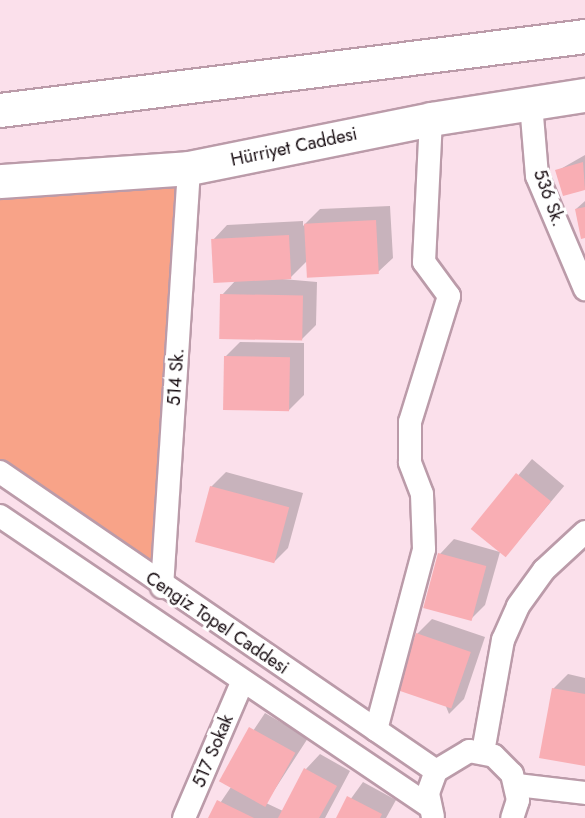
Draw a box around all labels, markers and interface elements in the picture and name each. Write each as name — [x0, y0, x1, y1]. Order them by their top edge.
street label: Hürriyet Caddesi — [229, 123, 359, 171]
street label: 536 Sk. — [529, 166, 569, 230]
street label: 514 Sk. — [163, 347, 189, 407]
street label: Cengiz Topel Caddesi — [141, 567, 293, 679]
street label: 517 Sokak — [188, 711, 238, 791]

